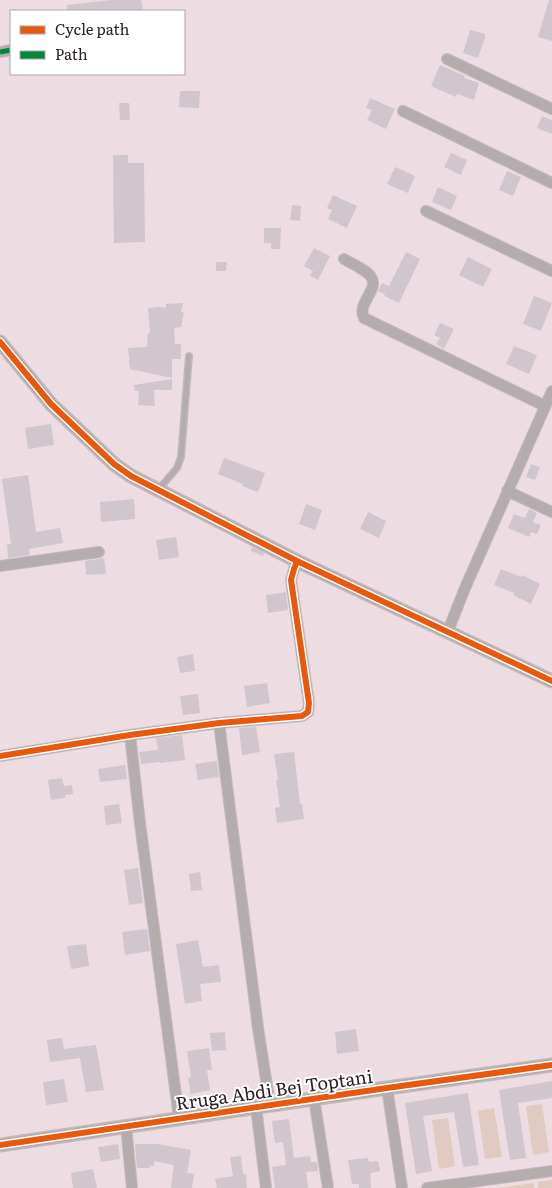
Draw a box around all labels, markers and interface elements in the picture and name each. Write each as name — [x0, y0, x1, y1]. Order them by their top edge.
legend — [10, 10, 185, 75]
text: Cycle path — [55, 17, 130, 40]
text: Path — [55, 42, 88, 65]
street label: Rruga Abdi Bej Toptani — [174, 1062, 374, 1116]

